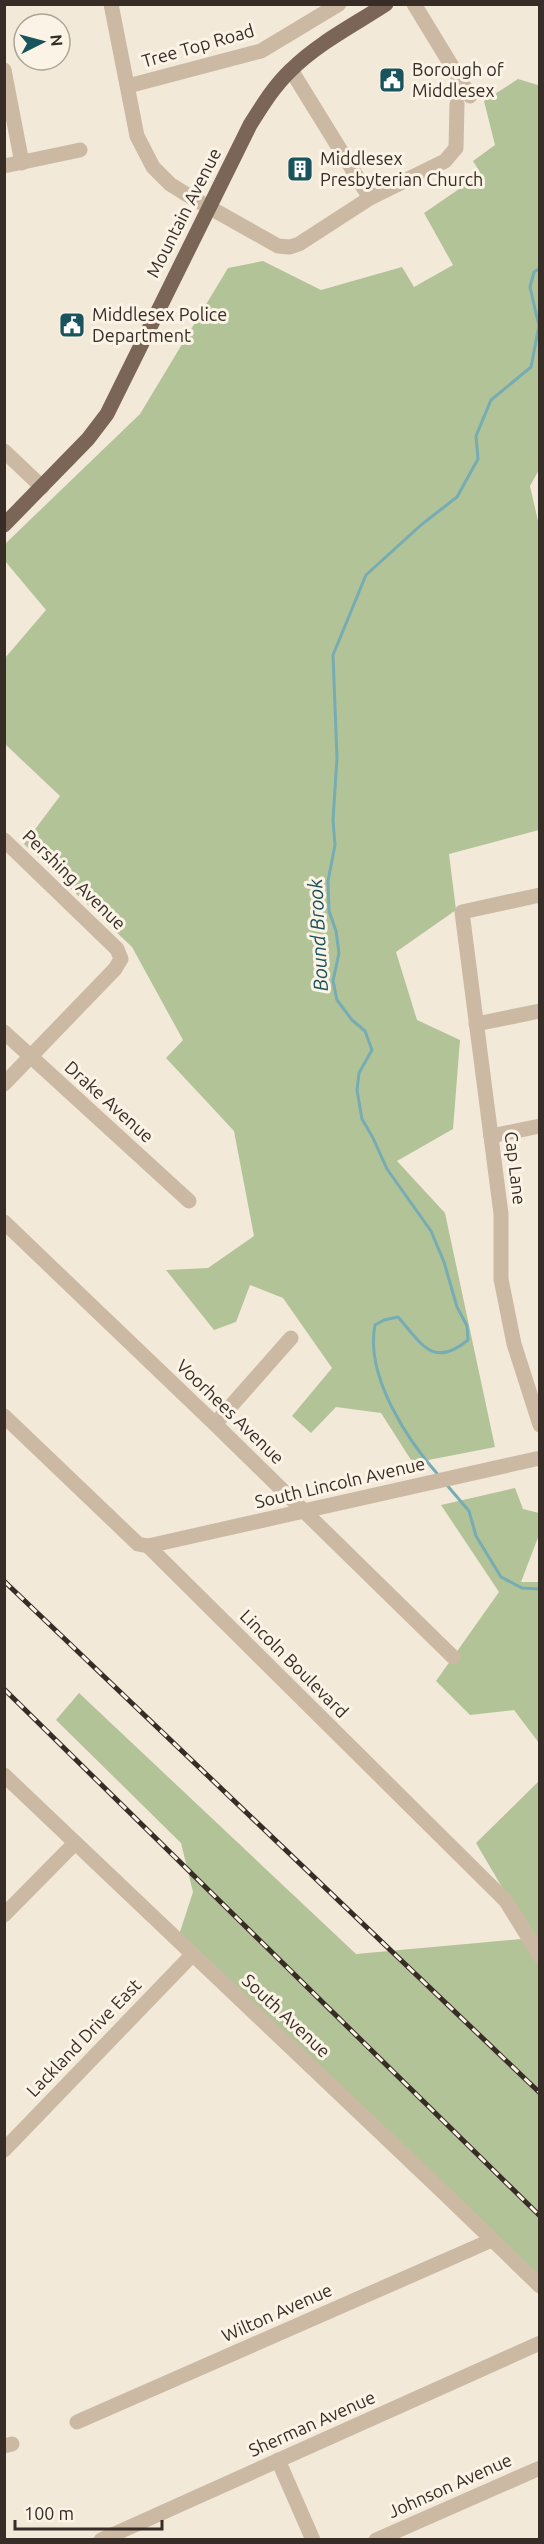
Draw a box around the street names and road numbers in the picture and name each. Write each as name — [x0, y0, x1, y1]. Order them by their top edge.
street label: Tree Top Road — [139, 19, 256, 71]
street label: Mountain Avenue — [142, 145, 224, 281]
street label: Pershing Avenue — [19, 825, 130, 933]
street label: Drake Avenue — [61, 1056, 158, 1146]
street label: Cap Lane — [502, 1130, 530, 1206]
street label: Voorhees Avenue — [173, 1355, 288, 1468]
street label: South Lincoln Avenue — [253, 1453, 427, 1511]
street label: Lincoln Boulevard — [237, 1605, 353, 1721]
street label: South Avenue — [239, 1970, 335, 2061]
street label: Lackland Drive East — [22, 1974, 145, 2100]
street label: Wilton Avenue — [218, 2279, 335, 2345]
street label: Sherman Avenue — [245, 2386, 378, 2460]
street label: Johnson Avenue — [385, 2449, 515, 2521]

